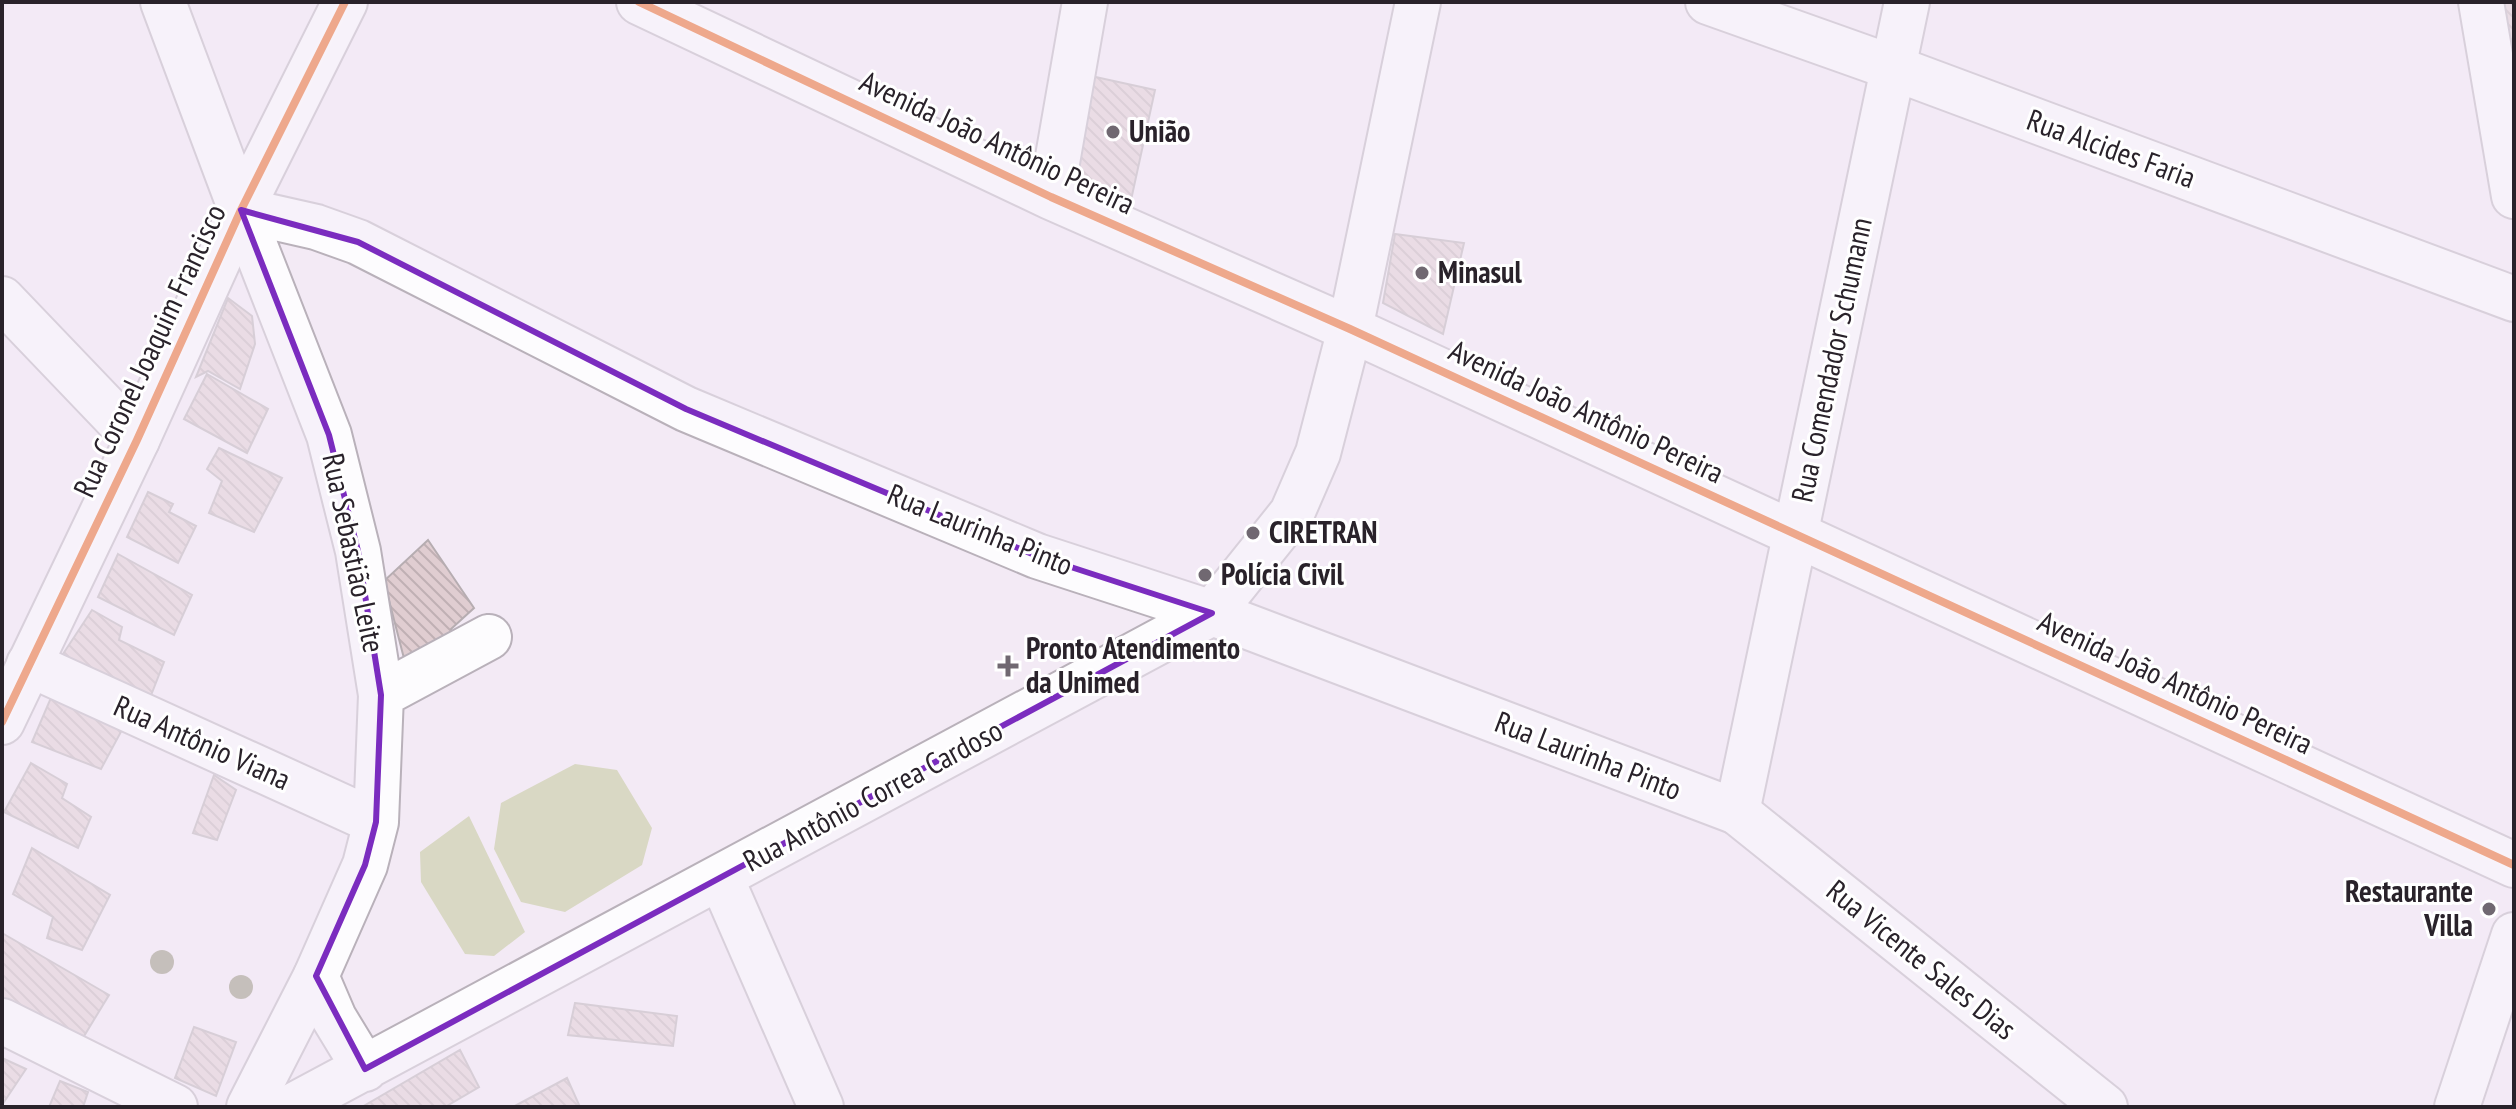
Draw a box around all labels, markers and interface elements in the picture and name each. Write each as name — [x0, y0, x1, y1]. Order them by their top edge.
street label: Avenida João Antônio Pereira — [854, 61, 1141, 222]
street label: Rua Alcides Faria — [2022, 99, 2201, 196]
place label: União — [1129, 111, 1190, 150]
marker: União — [1104, 123, 1122, 141]
street label: Rua Coronel Joaquim Francisco — [64, 198, 234, 503]
street label: Rua Comendador Schumann — [1781, 214, 1880, 506]
place label: Minasul — [1438, 252, 1522, 291]
marker: Minasul — [1413, 264, 1431, 282]
street label: Avenida João Antônio Pereira — [1443, 330, 1730, 491]
street label: Rua Sebastião Leite — [314, 450, 395, 656]
street label: Rua Laurinha Pinto — [882, 474, 1079, 583]
place label: CIRETRAN — [1269, 512, 1377, 551]
marker: CIRETRAN — [1244, 524, 1262, 542]
place label: Polícia Civil — [1221, 554, 1344, 593]
marker: Polícia Civil — [1196, 566, 1214, 584]
street label: Avenida João Antônio Pereira — [2032, 601, 2319, 762]
place label: Pronto Atendimento da Unimed — [1026, 628, 1240, 701]
marker: Pronto Atendimento da Unimed — [997, 655, 1019, 677]
street label: Rua Antônio Viana — [108, 685, 297, 798]
street label: Rua Laurinha Pinto — [1490, 701, 1687, 808]
street label: Rua Antônio Correa Cardoso — [736, 710, 1009, 879]
street label: Rua Vicente Sales Dias — [1819, 870, 2025, 1047]
place label: Restaurante Villa — [2345, 871, 2473, 944]
marker: Restaurante Villa — [2480, 900, 2498, 918]

